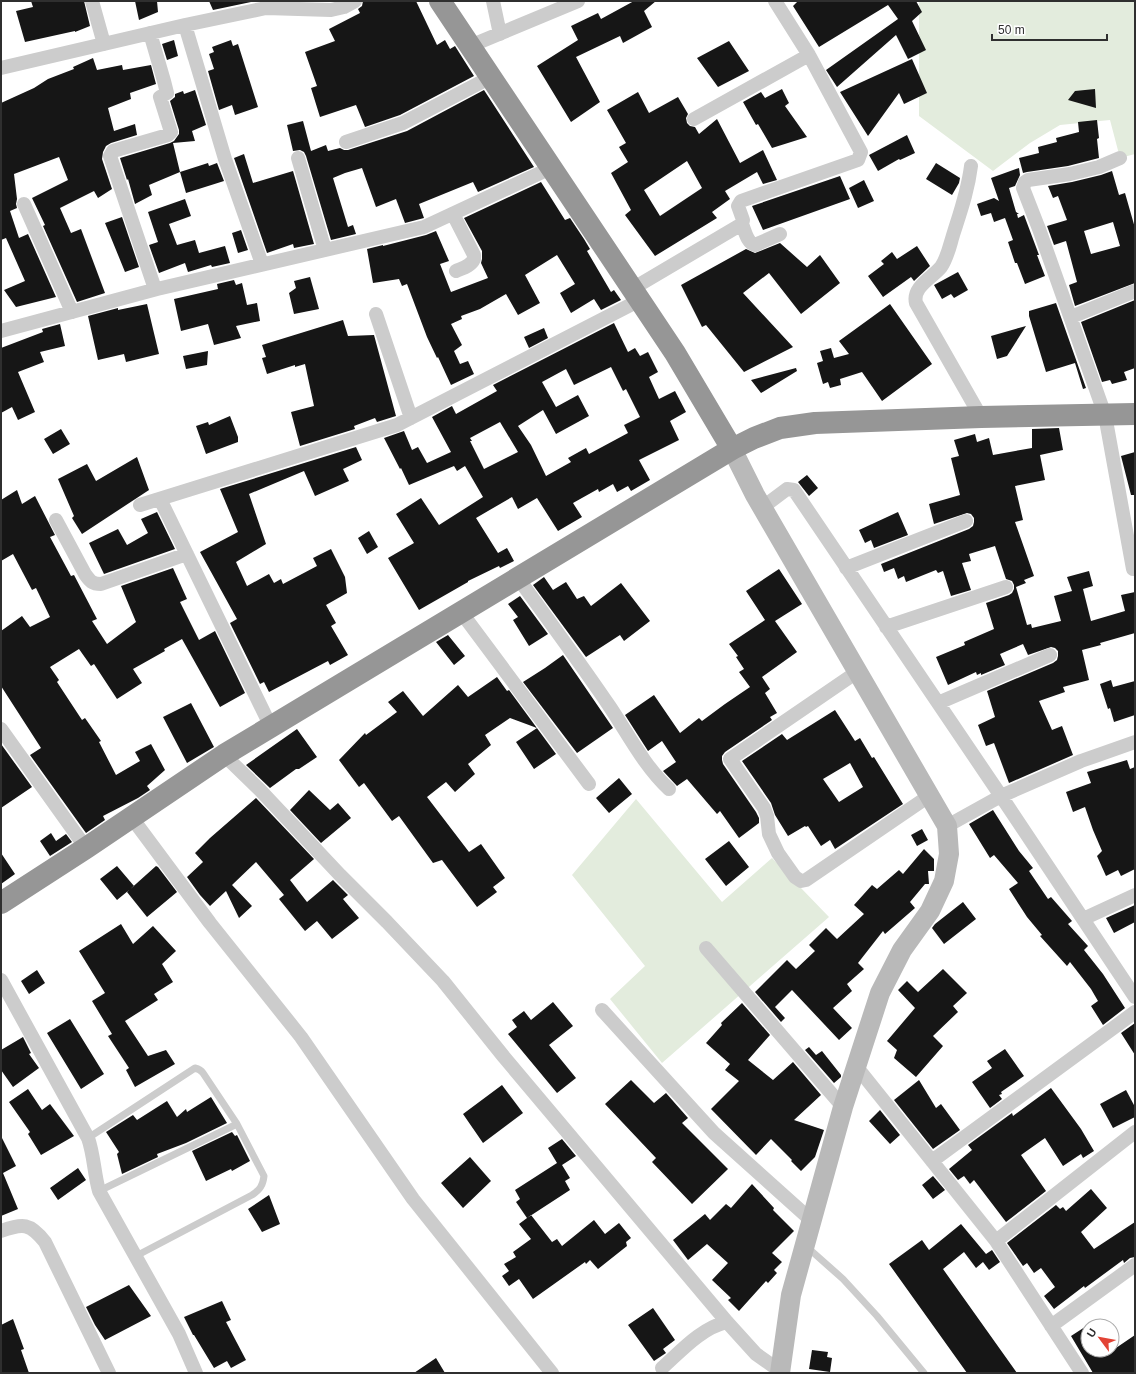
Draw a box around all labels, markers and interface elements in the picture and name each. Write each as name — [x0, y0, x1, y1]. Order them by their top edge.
scale bar — [992, 16, 1107, 42]
text: 50 m — [998, 23, 1025, 37]
north arrow — [1080, 1318, 1120, 1358]
text: U — [1084, 1326, 1099, 1339]

